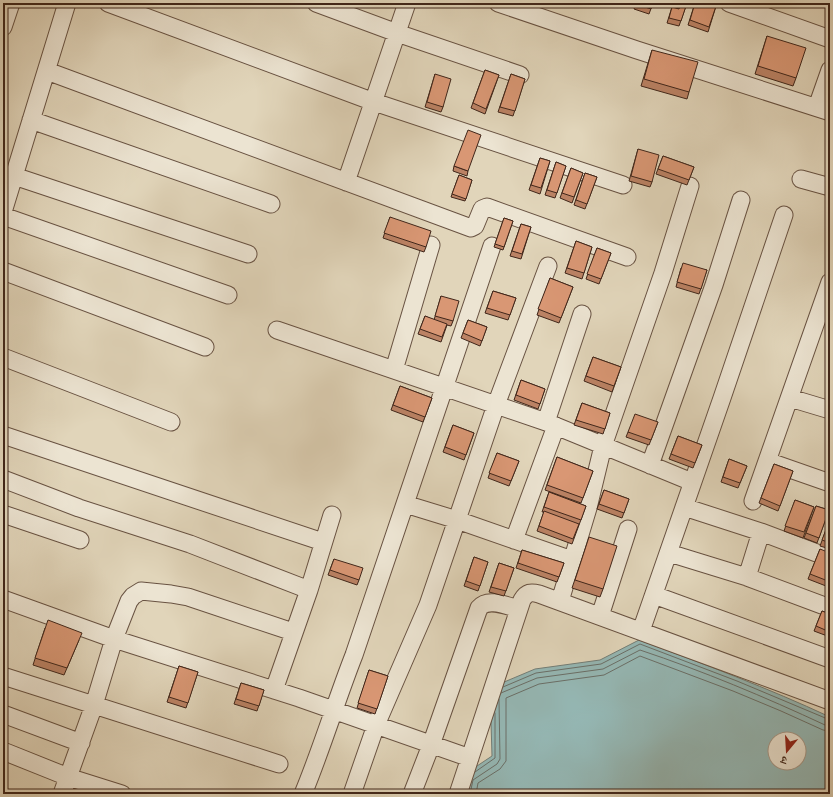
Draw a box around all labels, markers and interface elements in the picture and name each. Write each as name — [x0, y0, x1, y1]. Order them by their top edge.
north arrow — [767, 731, 807, 771]
text: उ — [778, 752, 790, 767]

